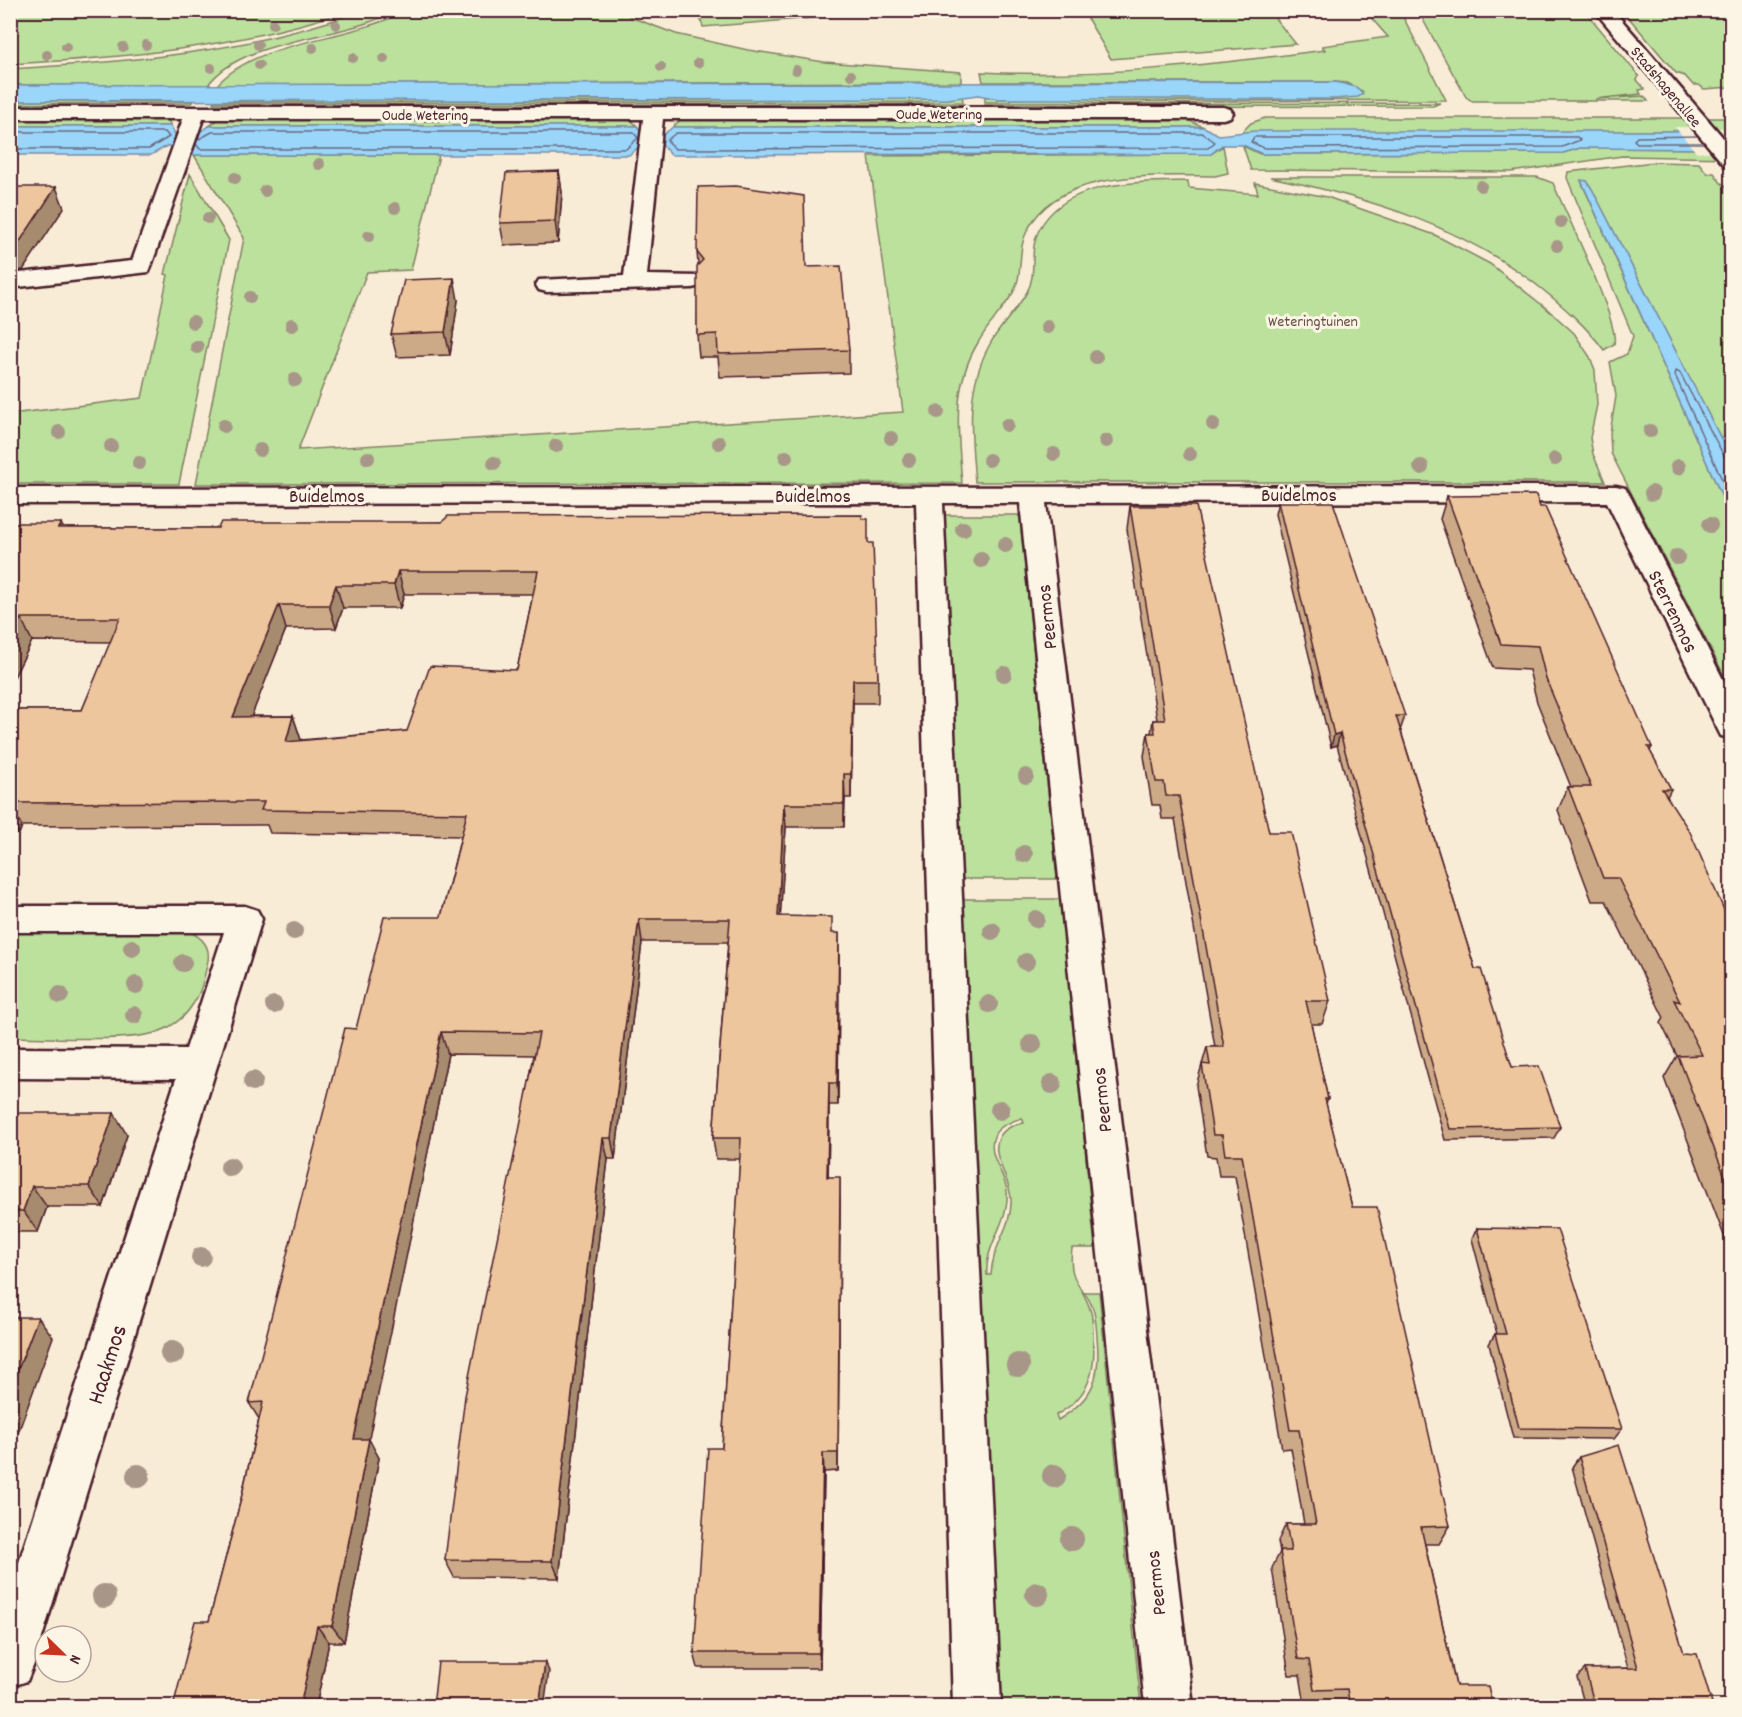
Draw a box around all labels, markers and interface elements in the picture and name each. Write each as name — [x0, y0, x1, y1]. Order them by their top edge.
street label: Stadshagenallee — [1624, 42, 1706, 133]
street label: Oude Wetering — [896, 104, 982, 127]
street label: Oude Wetering — [382, 105, 468, 128]
park label: Weteringtuinen — [1268, 311, 1358, 334]
street label: Buidelmos — [1261, 483, 1337, 511]
street label: Buidelmos — [289, 484, 365, 512]
street label: Buidelmos — [775, 484, 851, 512]
street label: Sterrenmos — [1639, 566, 1703, 658]
street label: Peermos — [1032, 583, 1066, 651]
street label: Peermos — [1087, 1066, 1121, 1134]
street label: Haakmos — [80, 1321, 138, 1409]
street label: Peermos — [1141, 1549, 1175, 1617]
north arrow — [33, 1624, 93, 1684]
text: N — [62, 1651, 87, 1667]

